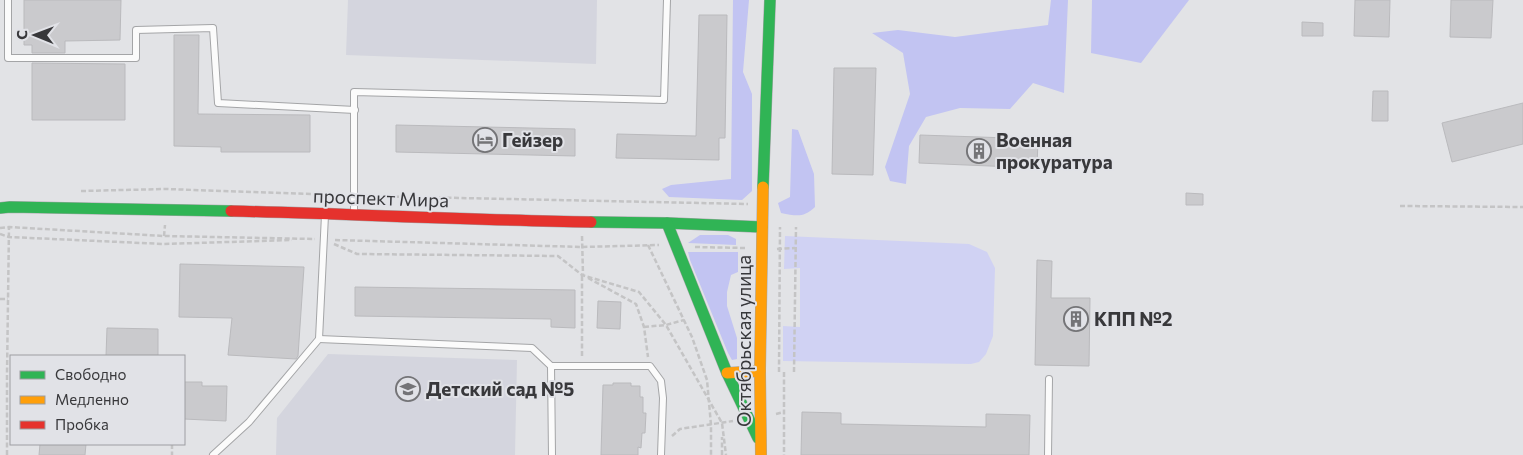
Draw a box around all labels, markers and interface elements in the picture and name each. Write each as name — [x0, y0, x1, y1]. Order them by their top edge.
north arrow — [10, 10, 60, 60]
text: С — [13, 30, 30, 40]
hotel icon: Гейзер — [472, 127, 498, 153]
place label: Гейзер — [502, 128, 563, 151]
place label: Военная прокуратура — [996, 128, 1113, 173]
building icon: Военная прокуратура — [966, 138, 992, 164]
street label: проспект Мира — [313, 184, 450, 211]
street label: Октябрьская улица — [732, 255, 755, 427]
building icon: КПП №2 — [1063, 306, 1089, 332]
place label: КПП №2 — [1094, 307, 1173, 330]
legend — [10, 355, 185, 445]
text: Свободно — [55, 365, 126, 383]
school or university icon: Детский сад №5 — [395, 376, 421, 402]
place label: Детский сад №5 — [426, 377, 574, 400]
text: Медленно — [55, 390, 129, 408]
text: Пробка — [55, 415, 109, 433]

